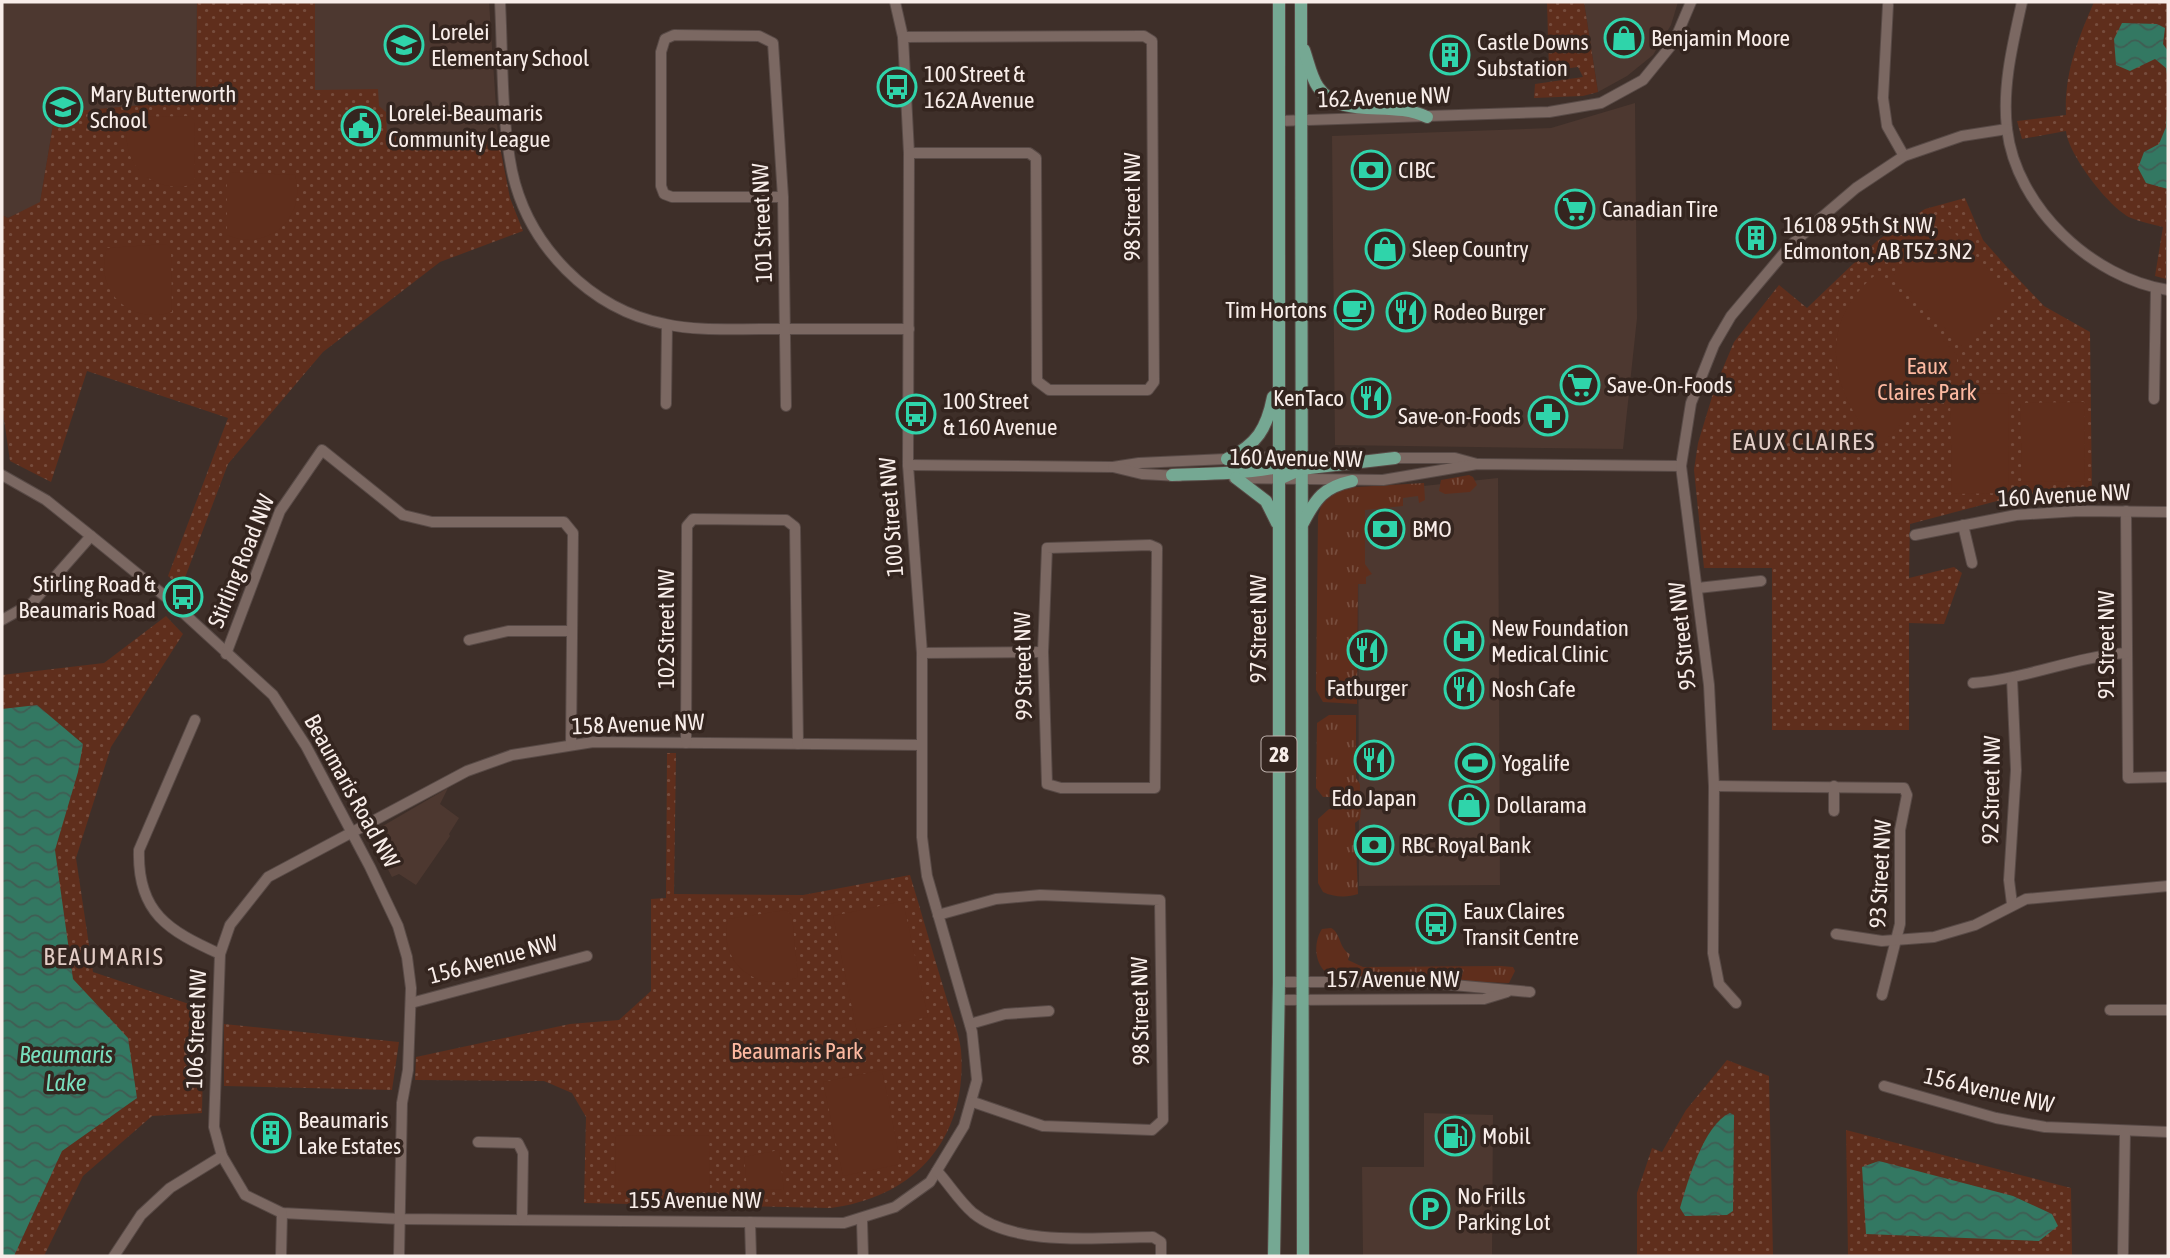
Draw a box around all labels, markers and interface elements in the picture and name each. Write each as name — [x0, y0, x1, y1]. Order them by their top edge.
shop icon: Benjamin Moore — [1603, 17, 1645, 59]
place label: Lorelei Elementary School — [431, 19, 589, 71]
school or university icon: Lorelei Elementary School — [383, 24, 425, 66]
place label: Benjamin Moore — [1651, 25, 1790, 51]
place label: Castle Downs Substation — [1477, 29, 1589, 81]
building icon: Castle Downs Substation — [1429, 34, 1471, 76]
place label: 100 Street & 162A Avenue — [924, 61, 1035, 113]
bus stop icon: 100 Street & 162A Avenue — [876, 66, 918, 108]
place label: Mary Butterworth School — [90, 81, 236, 133]
street label: 162 Avenue NW — [1317, 82, 1451, 112]
school or university icon: Mary Butterworth School — [42, 86, 84, 128]
place label: Lorelei-Beaumaris Community League — [388, 100, 551, 152]
public building icon: Lorelei-Beaumaris Community League — [340, 105, 382, 147]
bank icon: CIBC — [1350, 149, 1392, 191]
street label: 98 Street NW — [1119, 152, 1145, 261]
place label: CIBC — [1398, 157, 1435, 183]
street label: 101 Street NW — [747, 163, 777, 283]
supermarket icon: Canadian Tire — [1554, 188, 1596, 230]
place label: Canadian Tire — [1602, 196, 1718, 222]
place label: 16108 95th St NW, Edmonton, AB T5Z 3N2 — [1783, 212, 1973, 264]
building icon: 16108 95th St NW, Edmonton, AB T5Z 3N2 — [1735, 217, 1777, 259]
shop icon: Sleep Country — [1364, 228, 1406, 270]
place label: Sleep Country — [1412, 236, 1529, 262]
cafe icon: Tim Hortons — [1333, 289, 1375, 331]
restaurant icon: Rodeo Burger — [1385, 291, 1427, 333]
place label: Tim Hortons — [1225, 297, 1327, 323]
place label: Rodeo Burger — [1433, 299, 1546, 325]
park label: Eaux Claires Park — [1877, 353, 1977, 405]
supermarket icon: Save-On-Foods — [1559, 364, 1601, 406]
place label: Save-On-Foods — [1607, 372, 1733, 398]
restaurant icon: KenTaco — [1350, 377, 1392, 419]
place label: KenTaco — [1273, 385, 1344, 411]
place label: 100 Street & 160 Avenue — [943, 388, 1057, 440]
bus stop icon: 100 Street & 160 Avenue — [895, 393, 937, 435]
pharmacy icon: Save-on-Foods — [1527, 395, 1569, 437]
place label: Save-on-Foods — [1398, 403, 1521, 429]
district label: EAUX CLAIRES — [1732, 428, 1876, 455]
street label: 160 Avenue NW — [1229, 444, 1363, 472]
street label: 100 Street NW — [874, 456, 908, 577]
street label: 160 Avenue NW — [1997, 479, 2131, 511]
street label: Stirling Road NW — [202, 490, 280, 631]
bank icon: BMO — [1364, 508, 1406, 550]
place label: BMO — [1412, 516, 1452, 542]
street label: 102 Street NW — [653, 569, 679, 689]
place label: Stirling Road & Beaumaris Road — [18, 571, 156, 623]
street label: 97 Street NW — [1245, 574, 1271, 683]
bus stop icon: Stirling Road & Beaumaris Road — [162, 576, 204, 618]
street label: 95 Street NW — [1663, 580, 1701, 691]
street label: 91 Street NW — [2093, 590, 2119, 699]
street label: 99 Street NW — [1009, 611, 1037, 721]
place label: New Foundation Medical Clinic — [1491, 615, 1629, 667]
hospital icon: New Foundation Medical Clinic — [1443, 620, 1485, 662]
restaurant icon: Fatburger — [1346, 629, 1388, 671]
restaurant icon: Nosh Cafe — [1443, 668, 1485, 710]
place label: Fatburger — [1327, 675, 1409, 701]
place label: Nosh Cafe — [1491, 676, 1576, 702]
street label: 158 Avenue NW — [571, 709, 705, 739]
street label: Beaumaris Road NW — [299, 710, 405, 872]
street label: 92 Street NW — [1977, 735, 2005, 845]
road number: 28 — [1262, 736, 1296, 772]
restaurant icon: Edo Japan — [1353, 739, 1395, 781]
sports icon: Yogalife — [1454, 742, 1496, 784]
place label: Yogalife — [1502, 750, 1570, 776]
shop icon: Dollarama — [1448, 784, 1490, 826]
place label: Edo Japan — [1331, 785, 1417, 811]
place label: Dollarama — [1496, 792, 1587, 818]
street label: 93 Street NW — [1864, 819, 1896, 929]
bank icon: RBC Royal Bank — [1353, 824, 1395, 866]
place label: RBC Royal Bank — [1401, 832, 1531, 858]
place label: Eaux Claires Transit Centre — [1463, 898, 1579, 950]
bus stop icon: Eaux Claires Transit Centre — [1415, 903, 1457, 945]
street label: 156 Avenue NW — [426, 929, 561, 989]
district label: BEAUMARIS — [43, 943, 165, 970]
street label: 98 Street NW — [1126, 956, 1154, 1066]
street label: 157 Avenue NW — [1327, 966, 1460, 992]
street label: 106 Street NW — [181, 969, 211, 1089]
park label: Beaumaris Park — [731, 1038, 863, 1064]
water label: Beaumaris Lake — [19, 1041, 113, 1096]
street label: 156 Avenue NW — [1921, 1062, 2057, 1118]
place label: Beaumaris Lake Estates — [298, 1107, 401, 1159]
building icon: Beaumaris Lake Estates — [250, 1112, 292, 1154]
fuel station icon: Mobil — [1434, 1115, 1476, 1157]
place label: Mobil — [1482, 1123, 1531, 1149]
place label: No Frills Parking Lot — [1457, 1183, 1551, 1235]
street label: 155 Avenue NW — [629, 1187, 762, 1213]
parking icon: No Frills Parking Lot — [1409, 1188, 1451, 1230]

